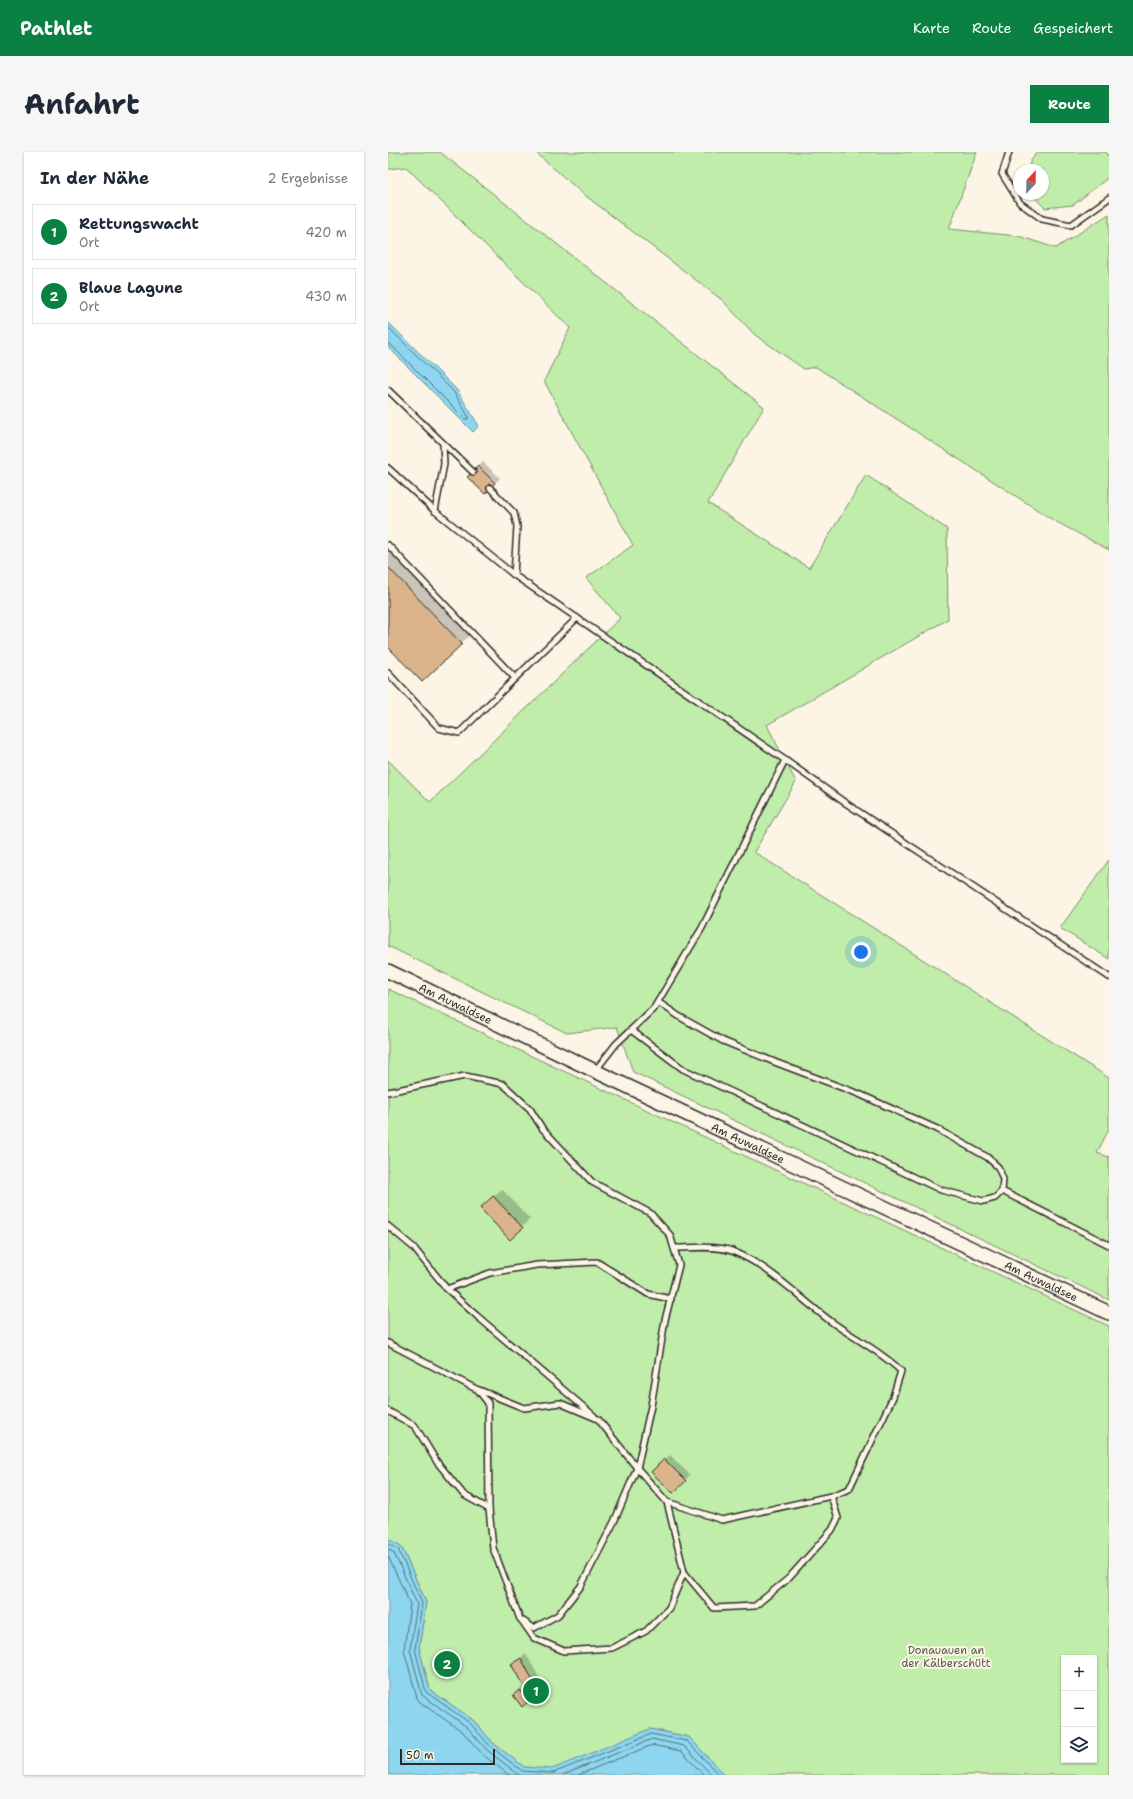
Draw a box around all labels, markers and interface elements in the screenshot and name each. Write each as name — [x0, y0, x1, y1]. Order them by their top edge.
text: Pathlet — [20, 16, 92, 41]
text: Karte — [913, 19, 950, 37]
text: Route — [972, 19, 1011, 37]
text: Gespeichert — [1033, 19, 1113, 37]
text: Anfahrt — [24, 85, 140, 123]
button: Route — [1030, 85, 1109, 123]
north arrow — [1013, 164, 1049, 200]
text: In der Nähe — [40, 167, 149, 189]
text: 2 Ergebnisse — [268, 170, 348, 187]
text: Rettungswacht — [79, 214, 199, 234]
text: 1 — [51, 224, 57, 241]
text: 420 m — [305, 224, 347, 241]
text: Ort — [79, 234, 100, 251]
text: Blaue Lagune — [79, 278, 183, 298]
text: 2 — [49, 288, 59, 305]
text: 430 m — [305, 288, 347, 305]
text: Ort — [79, 298, 100, 315]
your location — [851, 942, 871, 962]
street label: Am Auwaldsee — [416, 980, 494, 1028]
street label: Am Auwaldsee — [709, 1120, 787, 1167]
street label: Am Auwaldsee — [1002, 1258, 1080, 1305]
park label: Donauauen an der Kälberschütt — [901, 1643, 991, 1671]
pin: 2 — [434, 1649, 460, 1679]
map controls — [1061, 1655, 1097, 1763]
button: + — [1061, 1655, 1097, 1691]
pin: 1 — [523, 1676, 549, 1706]
button: − — [1061, 1691, 1097, 1727]
button: layers — [1061, 1727, 1097, 1763]
scale bar — [400, 1747, 495, 1766]
text: 50 m — [406, 1748, 434, 1763]

